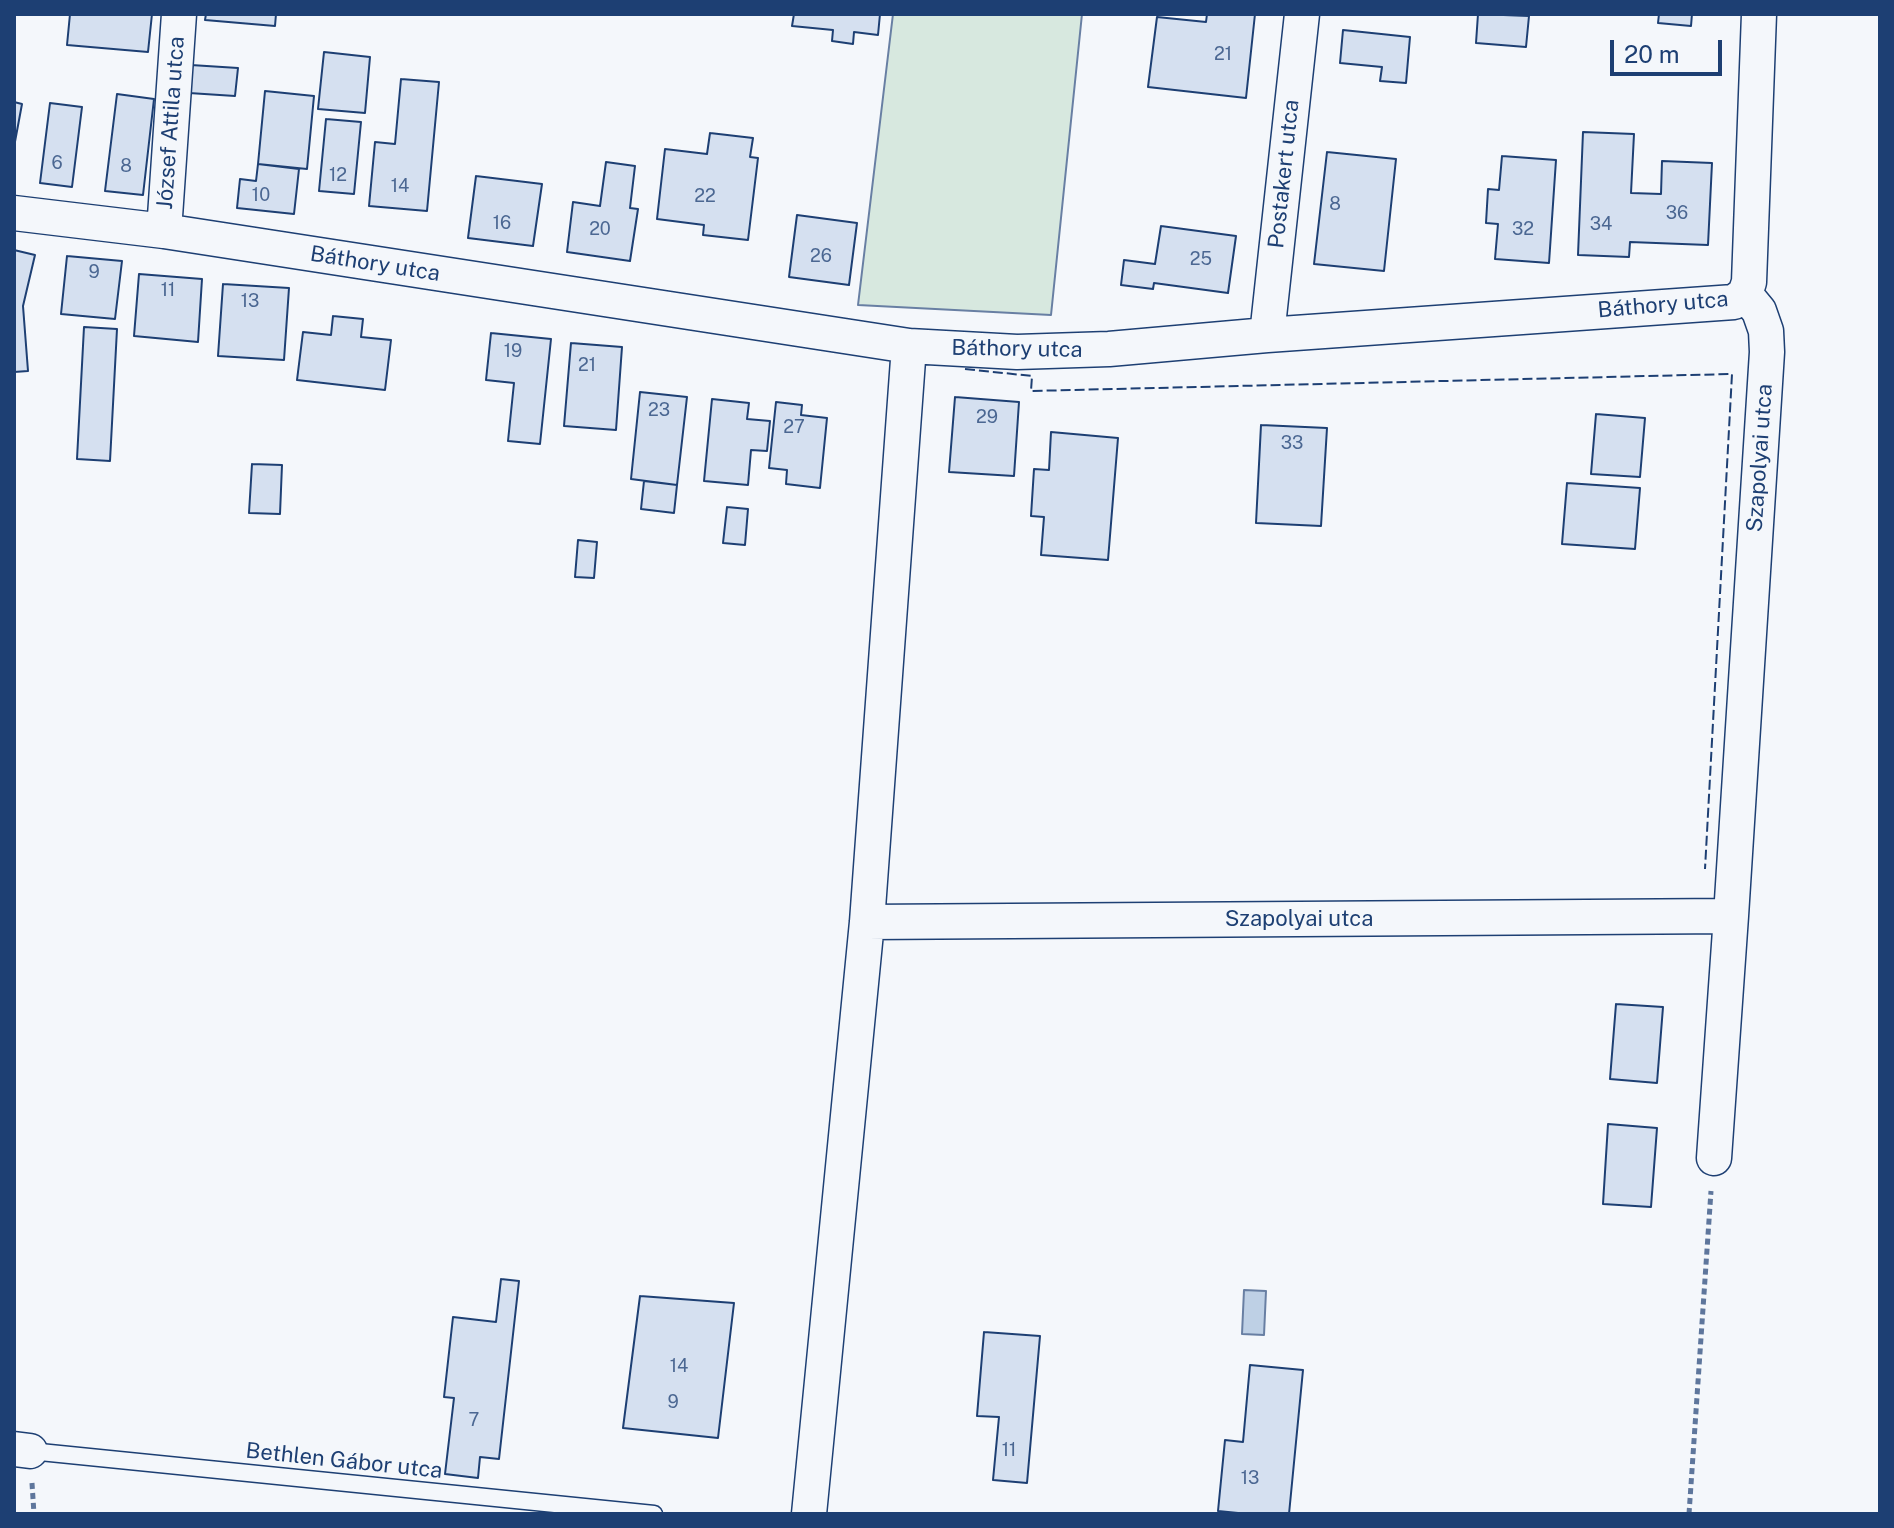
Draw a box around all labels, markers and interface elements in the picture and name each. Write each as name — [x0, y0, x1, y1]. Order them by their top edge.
scale bar — [1614, 24, 1726, 74]
street label: József Attila utca — [152, 35, 190, 211]
text: 20 m — [1624, 40, 1680, 68]
house number: 21 — [1214, 43, 1232, 65]
street label: Postakert utca — [1263, 98, 1305, 250]
house number: 6 — [51, 152, 63, 174]
house number: 8 — [120, 155, 132, 177]
house number: 12 — [329, 164, 347, 186]
house number: 14 — [391, 175, 409, 197]
house number: 10 — [252, 184, 270, 206]
house number: 22 — [694, 185, 716, 207]
house number: 8 — [1329, 193, 1341, 215]
house number: 36 — [1666, 202, 1688, 224]
house number: 16 — [493, 212, 511, 234]
house number: 34 — [1590, 213, 1612, 235]
house number: 20 — [589, 218, 611, 240]
house number: 32 — [1512, 218, 1534, 240]
street label: Báthory utca — [308, 241, 442, 287]
house number: 26 — [810, 245, 832, 267]
house number: 25 — [1190, 248, 1212, 270]
house number: 9 — [88, 261, 100, 283]
house number: 11 — [161, 279, 175, 301]
street label: Báthory utca — [1597, 286, 1729, 324]
house number: 13 — [241, 290, 259, 312]
street label: Báthory utca — [951, 335, 1083, 363]
house number: 19 — [504, 340, 522, 362]
house number: 21 — [578, 354, 596, 376]
street label: Szapolyai utca — [1742, 383, 1778, 533]
house number: 23 — [648, 399, 670, 421]
house number: 29 — [976, 406, 998, 428]
house number: 27 — [783, 416, 805, 438]
house number: 33 — [1281, 432, 1303, 454]
street label: Szapolyai utca — [1225, 906, 1373, 932]
house number: 14 — [670, 1355, 688, 1377]
house number: 9 — [667, 1391, 679, 1413]
house number: 7 — [469, 1409, 479, 1431]
street label: Bethlen Gábor utca — [244, 1438, 444, 1484]
house number: 11 — [1002, 1439, 1016, 1461]
house number: 13 — [1241, 1467, 1259, 1489]

